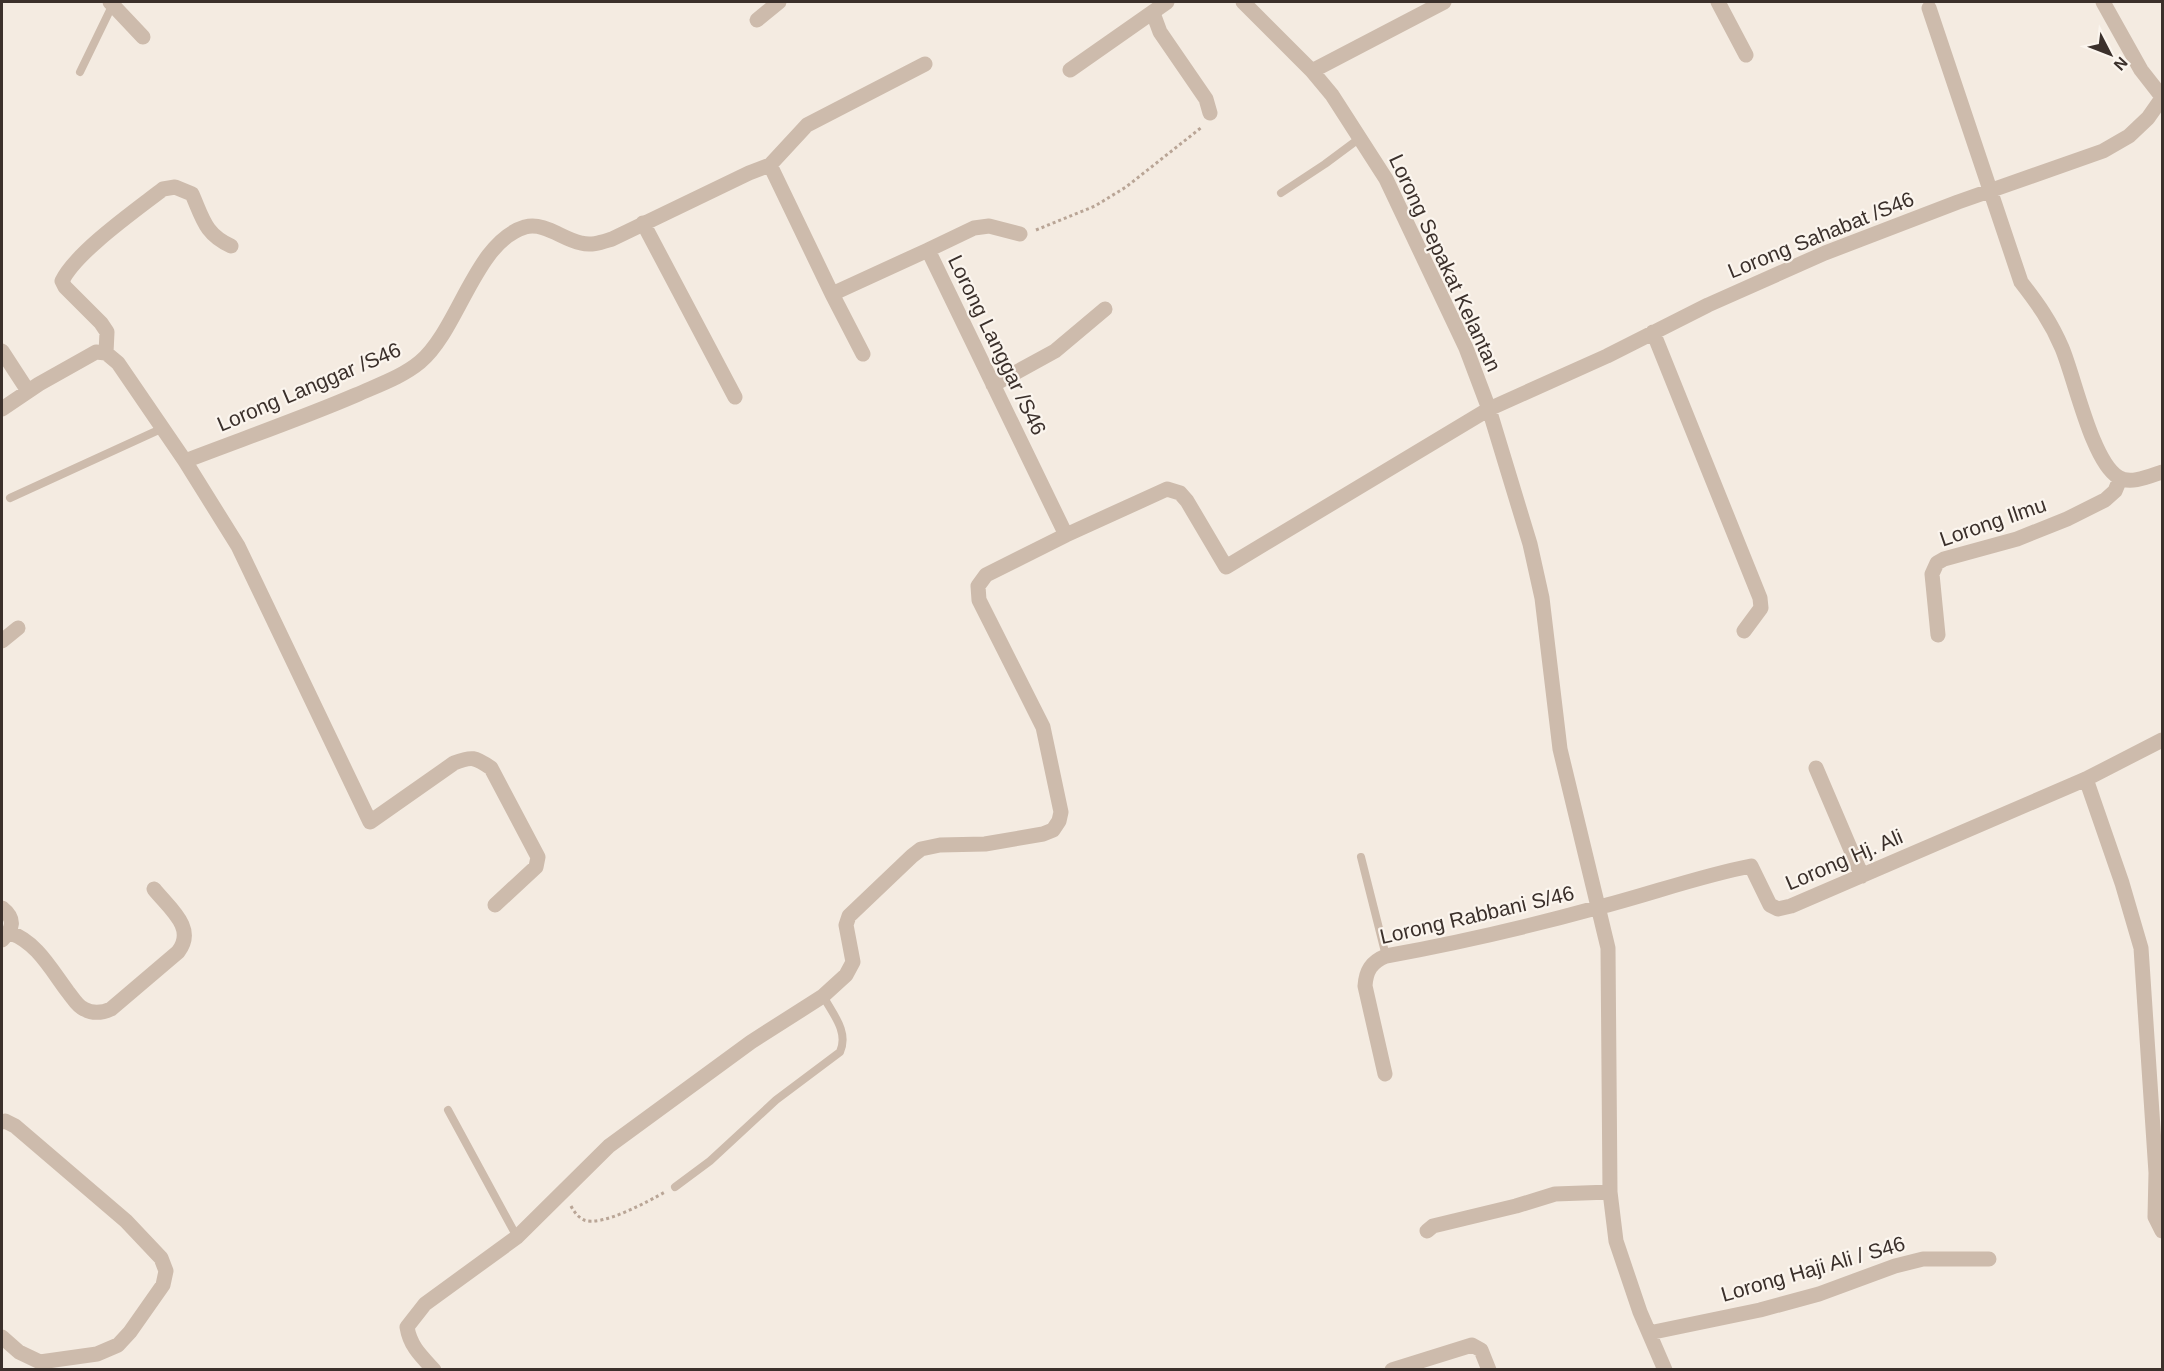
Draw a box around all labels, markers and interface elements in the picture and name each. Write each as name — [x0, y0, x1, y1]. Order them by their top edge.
north arrow — [2080, 24, 2140, 84]
text: N — [2111, 54, 2131, 74]
street label: Lorong Sepakat Kelantan — [1385, 151, 1506, 375]
street label: Lorong Sahabat /S46 — [1724, 187, 1917, 282]
street label: Lorong Langgar /S46 — [944, 251, 1051, 439]
street label: Lorong Langgar /S46 — [213, 337, 404, 436]
street label: Lorong Ilmu — [1937, 493, 2049, 550]
street label: Lorong Hj. Ali — [1782, 825, 1906, 895]
street label: Lorong Rabbani S/46 — [1378, 881, 1576, 948]
street label: Lorong Haji Ali / S46 — [1718, 1231, 1907, 1306]

